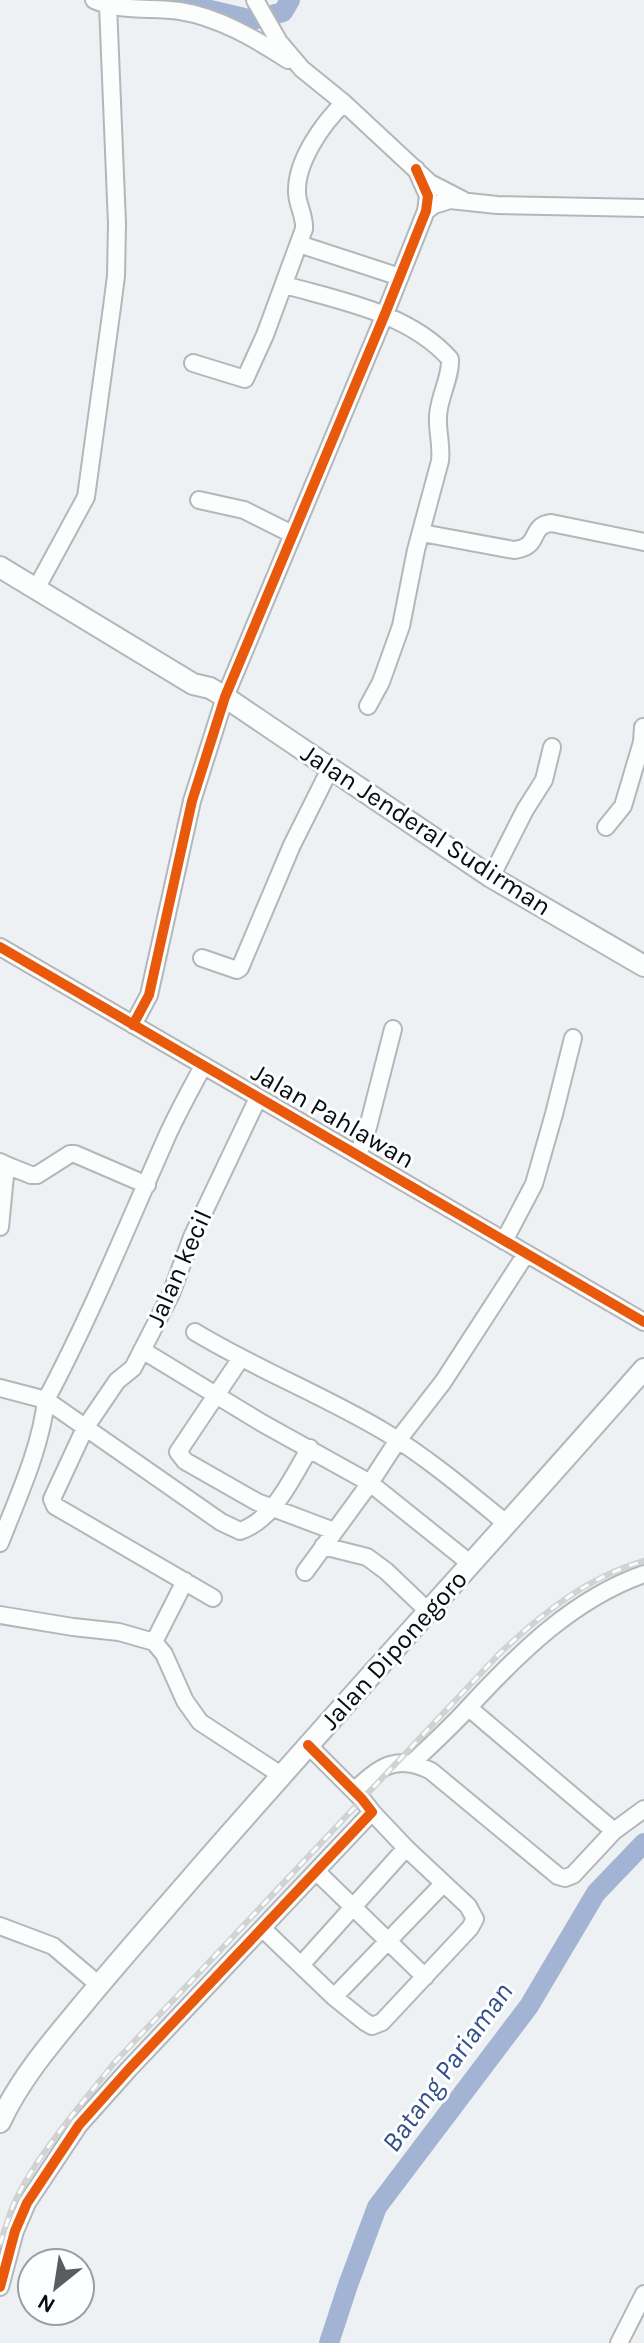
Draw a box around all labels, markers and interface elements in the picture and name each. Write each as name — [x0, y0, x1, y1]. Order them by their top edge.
street label: Jalan Jenderal Sudirman — [295, 737, 557, 923]
street label: Jalan Pahlawan — [246, 1057, 420, 1175]
street label: Jalan kecil — [139, 1205, 219, 1331]
street label: Jalan Diponegoro — [314, 1564, 474, 1736]
water label: Batang Pariaman — [375, 1976, 519, 2158]
north arrow — [16, 2247, 96, 2327]
text: N — [33, 2288, 60, 2319]

